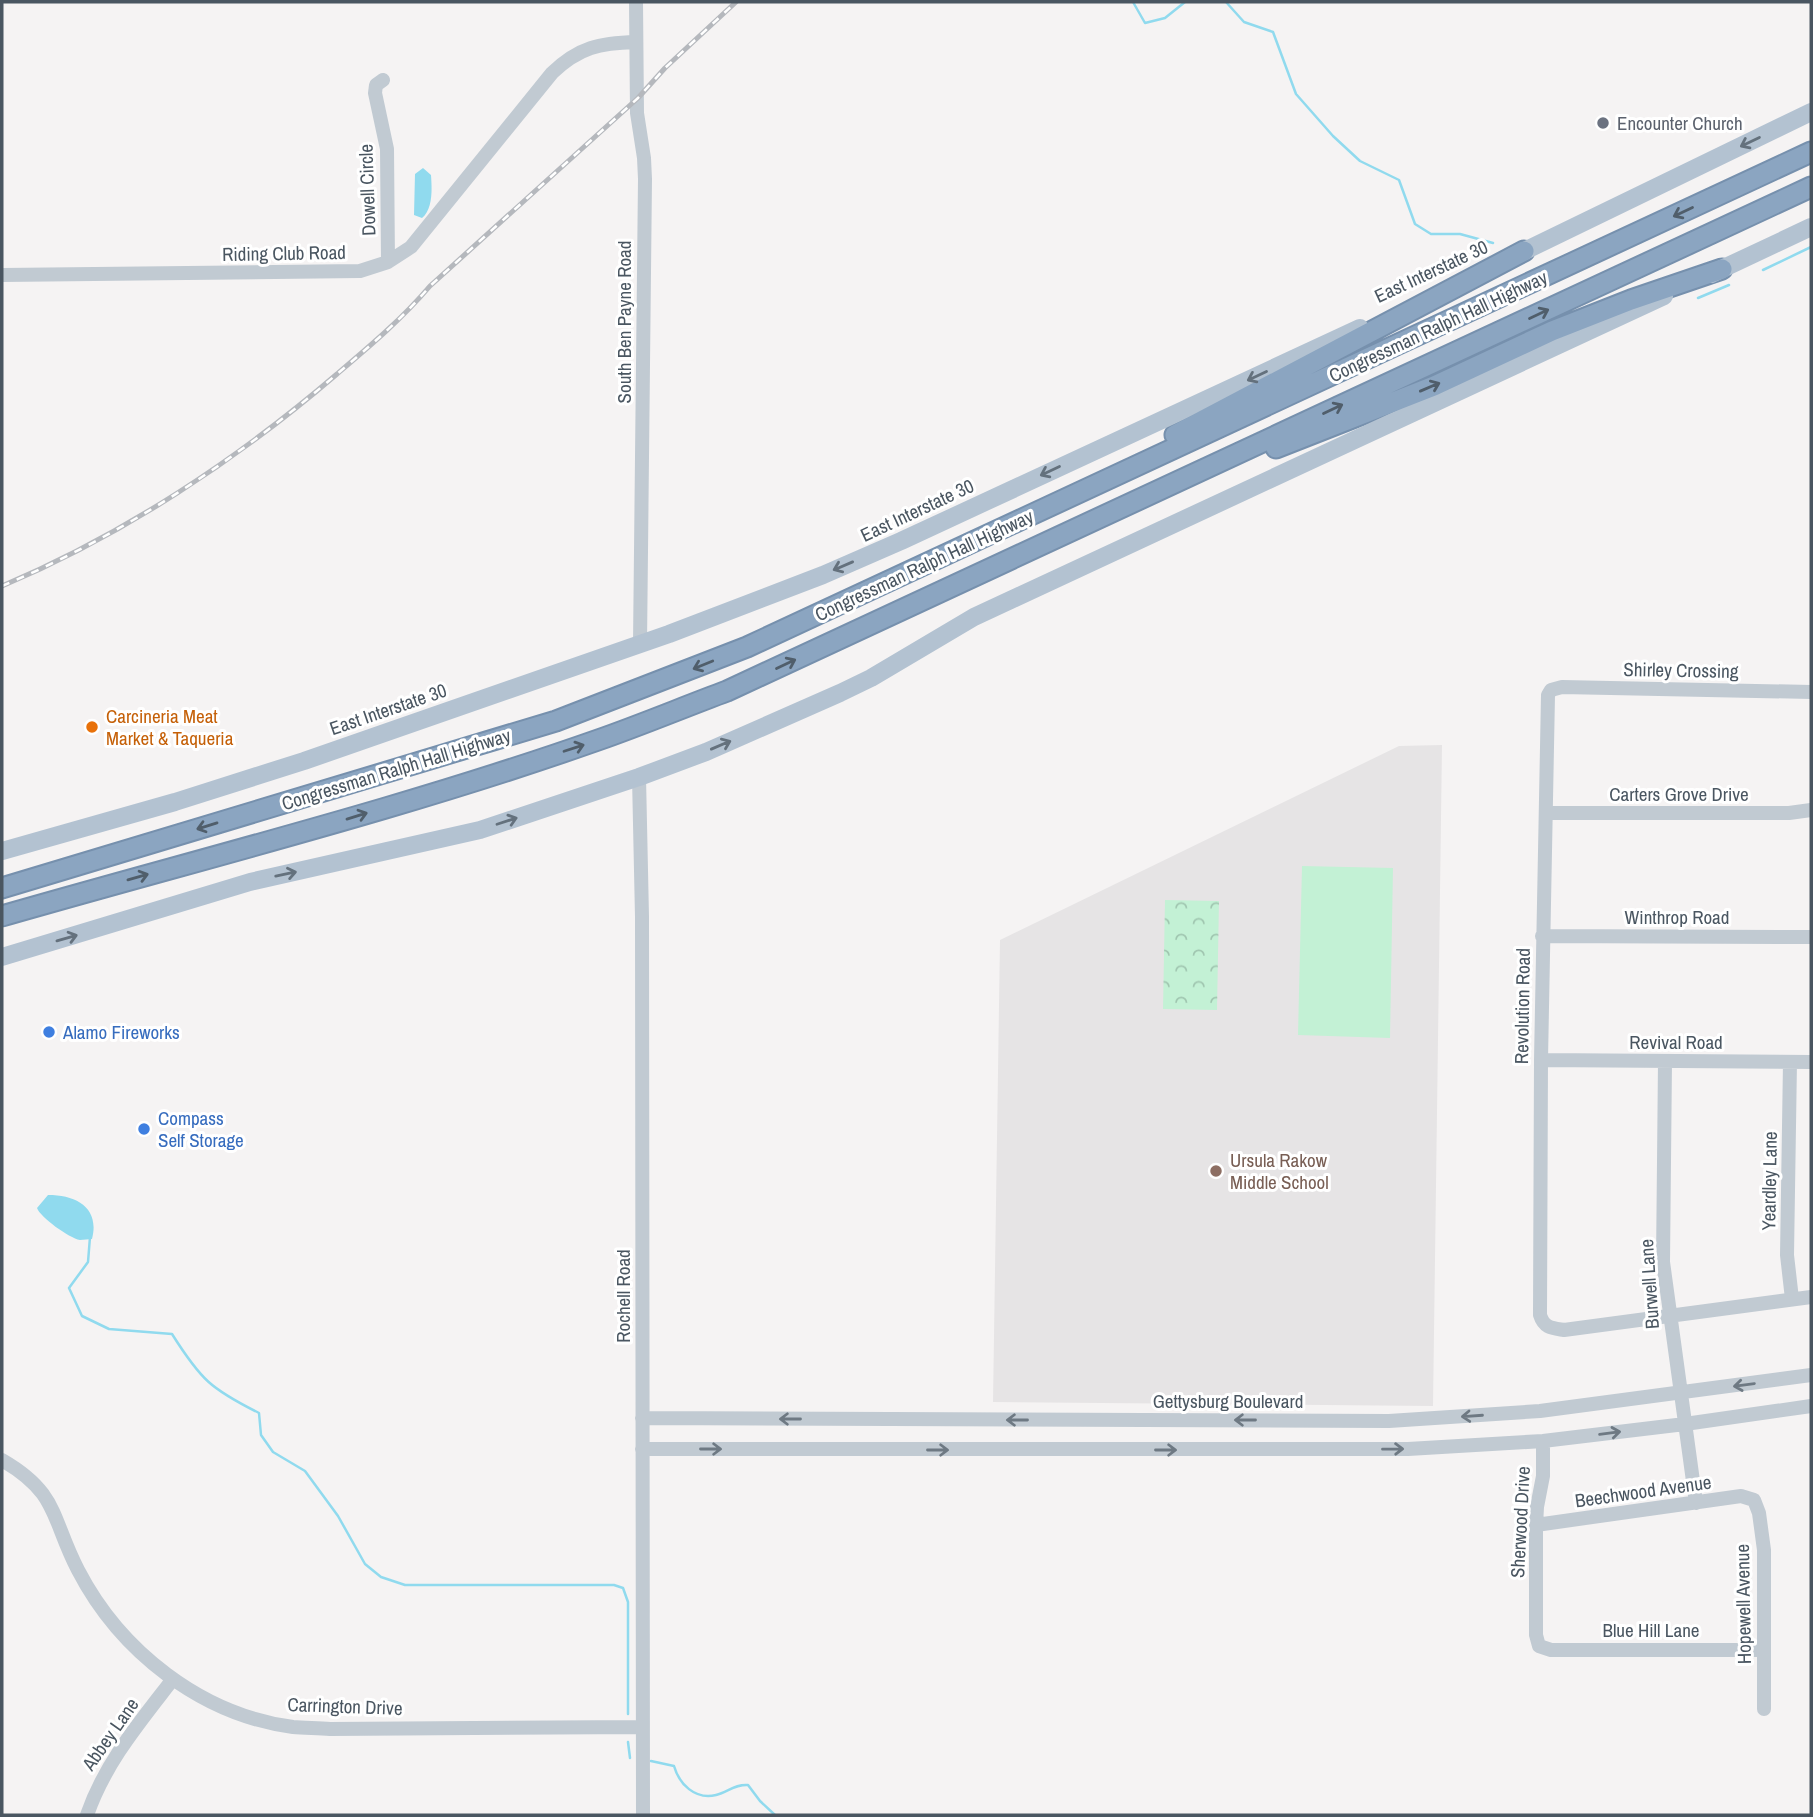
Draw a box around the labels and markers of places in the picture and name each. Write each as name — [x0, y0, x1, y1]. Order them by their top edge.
place label: Encounter Church — [1617, 110, 1743, 136]
marker: Encounter Church — [1595, 115, 1611, 131]
place label: Carcineria Meat Market & Taqueria — [106, 703, 234, 751]
marker: Carcineria Meat Market & Taqueria — [84, 719, 100, 735]
place label: Alamo Fireworks — [62, 1019, 180, 1045]
marker: Alamo Fireworks — [41, 1024, 57, 1040]
place label: Compass Self Storage — [158, 1105, 244, 1153]
marker: Compass Self Storage — [136, 1121, 152, 1137]
place label: Ursula Rakow Middle School — [1230, 1147, 1329, 1195]
marker: Ursula Rakow Middle School — [1208, 1163, 1224, 1179]

